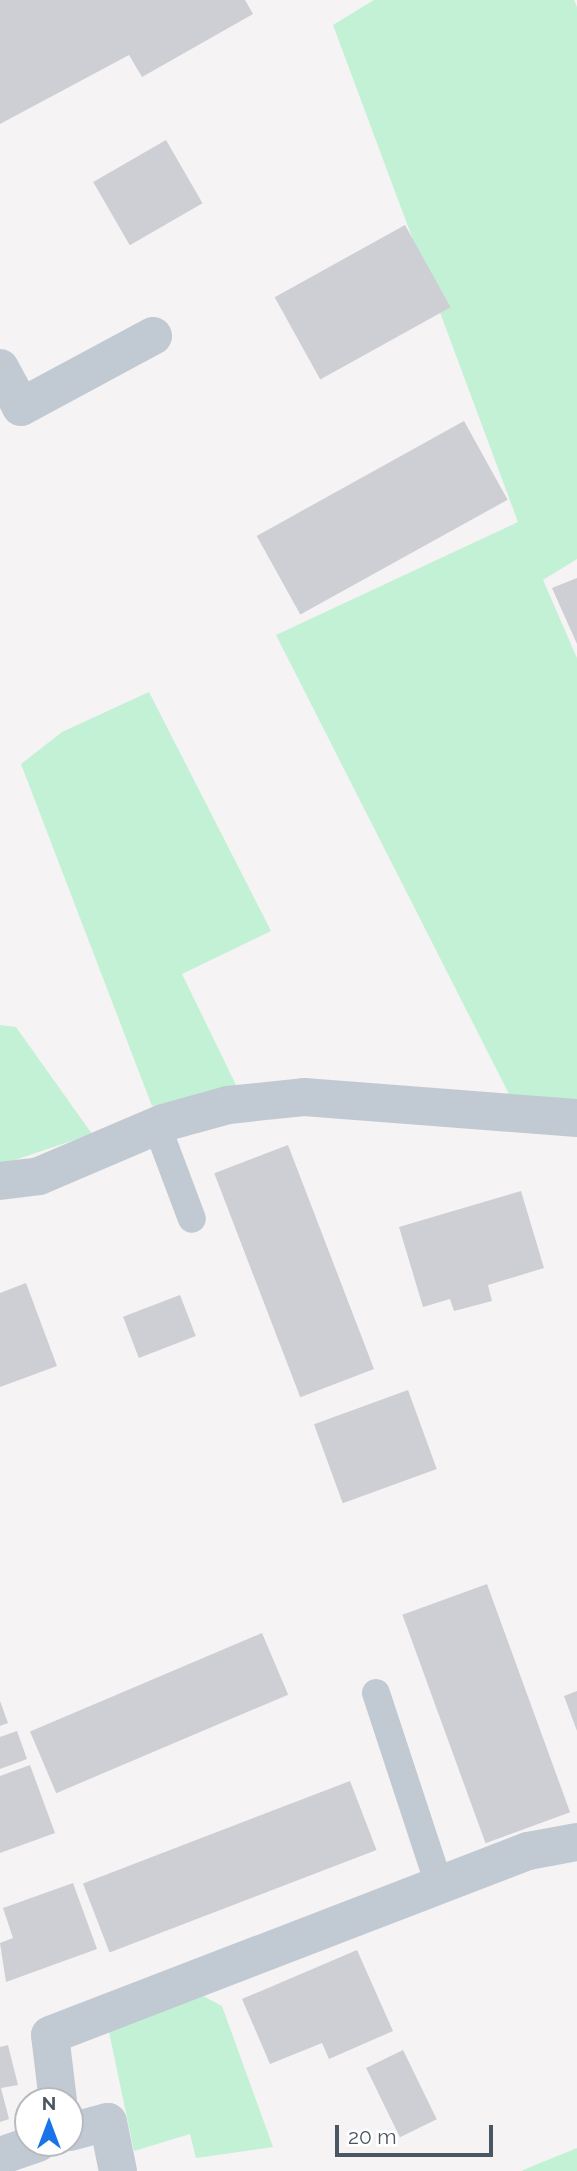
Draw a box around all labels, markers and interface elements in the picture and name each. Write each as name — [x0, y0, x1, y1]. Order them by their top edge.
north arrow — [14, 2087, 84, 2157]
text: N — [42, 2092, 56, 2114]
scale bar — [339, 2112, 496, 2156]
text: 20 m — [348, 2124, 396, 2149]

